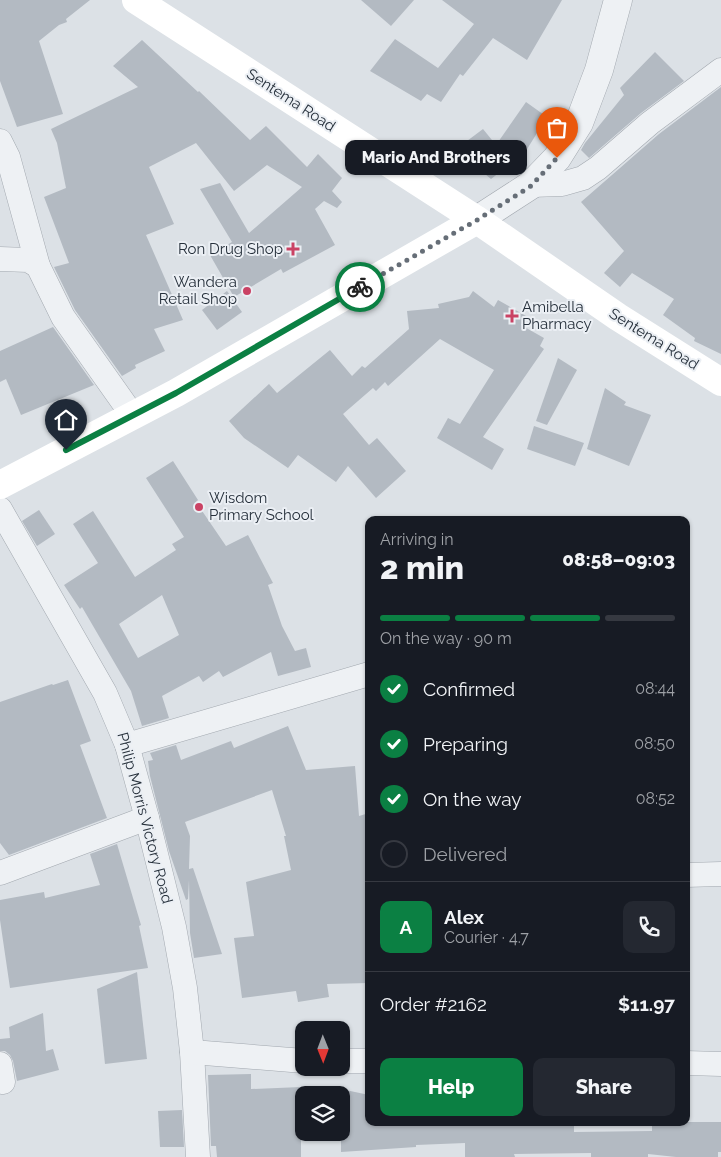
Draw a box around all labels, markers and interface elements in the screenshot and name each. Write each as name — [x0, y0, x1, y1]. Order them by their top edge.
street label: Sentema Road — [243, 65, 339, 135]
pin — [536, 107, 578, 158]
icon: bag — [543, 114, 571, 142]
callout: Mario And Brothers — [344, 140, 527, 176]
text: Mario And Brothers — [362, 148, 510, 167]
place label: Ron Drug Shop — [178, 240, 283, 258]
marker: Ron Drug Shop — [287, 243, 299, 255]
courier — [335, 262, 385, 312]
place label: Wandera Retail Shop — [159, 273, 237, 308]
icon: bike — [346, 273, 374, 301]
marker: Wandera Retail Shop — [241, 285, 253, 297]
place label: Amibella Pharmacy — [522, 298, 592, 333]
street label: Sentema Road — [606, 304, 702, 374]
marker: Amibella Pharmacy — [506, 310, 518, 322]
pin — [45, 399, 87, 450]
icon: home — [52, 406, 80, 434]
place label: Wisdom Primary School — [209, 489, 315, 524]
marker: Wisdom Primary School — [193, 501, 205, 513]
text: Arriving in — [380, 530, 454, 549]
text: 08:58–09:03 — [562, 548, 675, 570]
text: 2 min — [380, 549, 464, 586]
text: On the way · 90 m — [380, 629, 512, 648]
icon: check — [380, 675, 408, 703]
text: Confirmed — [423, 678, 515, 700]
text: 08:44 — [635, 679, 675, 698]
street label: Philip Morris Victory Road — [113, 730, 177, 906]
icon: check — [380, 730, 408, 758]
text: Preparing — [423, 733, 508, 755]
text: 08:50 — [634, 734, 675, 753]
icon: check — [380, 785, 408, 813]
text: On the way — [423, 788, 522, 810]
text: 08:52 — [636, 789, 675, 808]
text: Delivered — [423, 843, 507, 865]
button: phone — [623, 901, 675, 953]
text: Alex — [444, 906, 484, 928]
text: A — [400, 916, 412, 938]
text: Courier · 4.7 — [444, 928, 529, 947]
text: Order #2162 — [380, 993, 487, 1015]
text: $11.97 — [618, 993, 675, 1015]
north arrow — [295, 1021, 350, 1076]
map controls — [295, 1021, 350, 1141]
button: Help — [380, 1058, 523, 1116]
button: Share — [533, 1058, 675, 1116]
button: layers — [295, 1086, 350, 1141]

